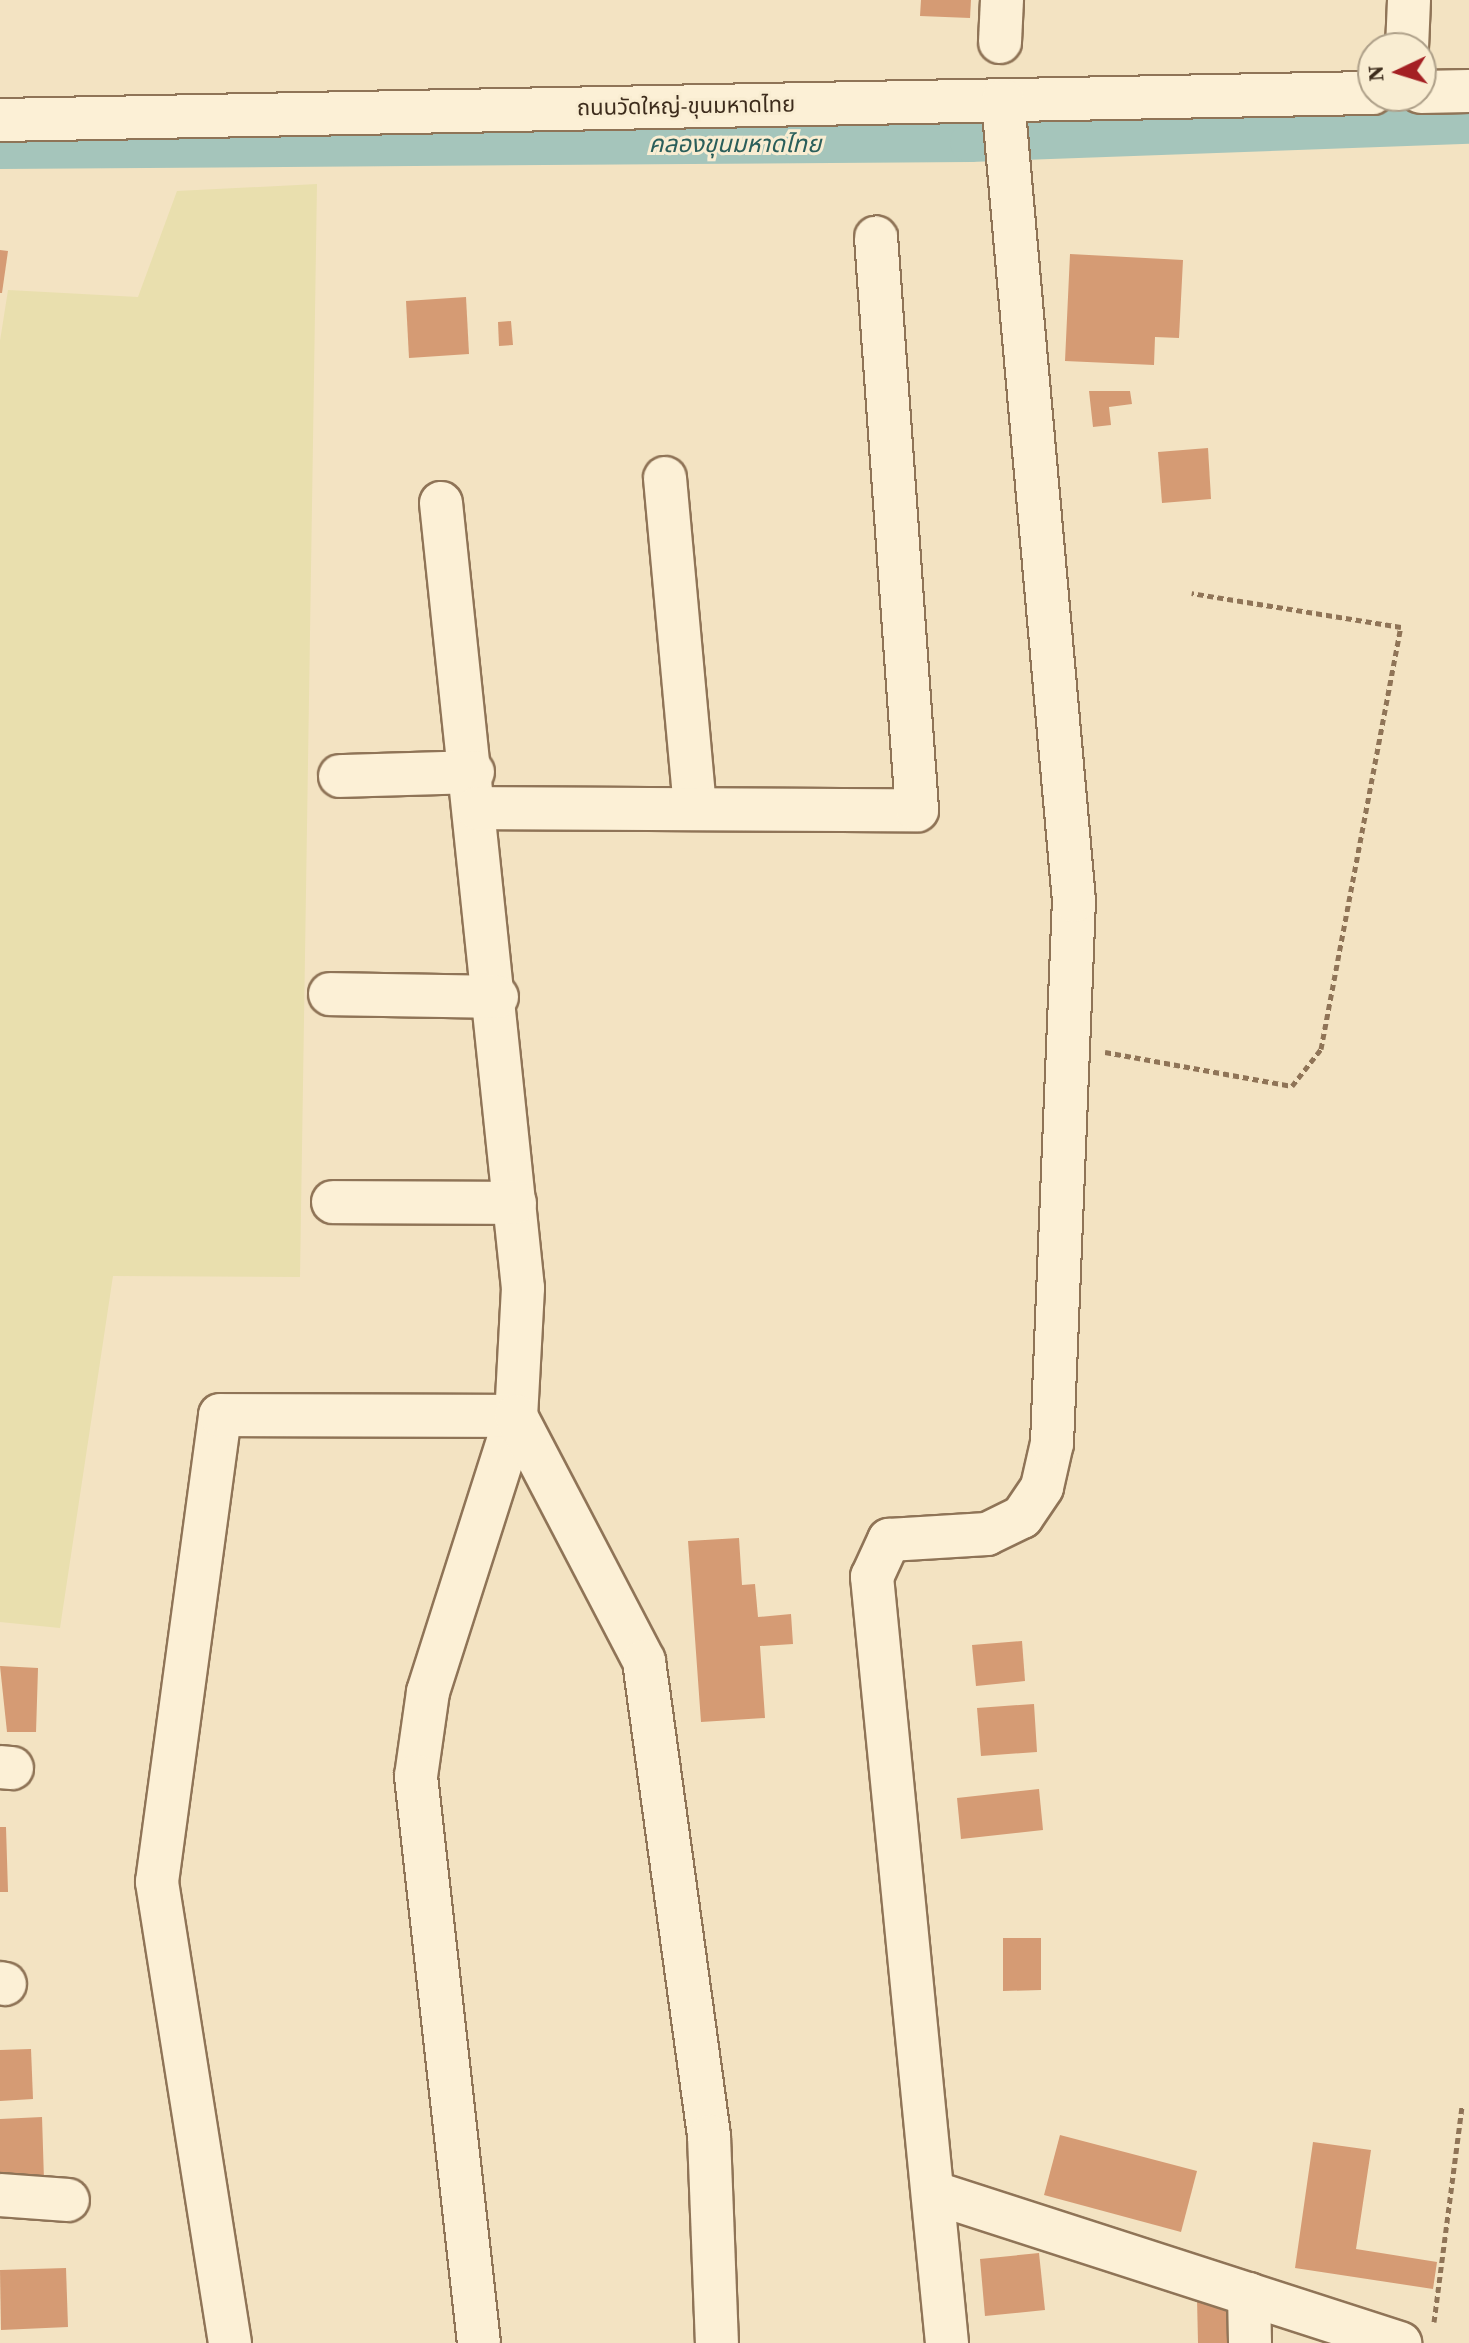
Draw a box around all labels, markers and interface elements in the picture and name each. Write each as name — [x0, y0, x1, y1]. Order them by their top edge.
north arrow — [1357, 32, 1437, 112]
text: N — [1360, 64, 1391, 83]
street label: ถนนวัดใหญ่-ขุนมหาดไทย — [577, 91, 795, 121]
water label: คลองขุนมหาดไทย — [649, 130, 821, 158]

